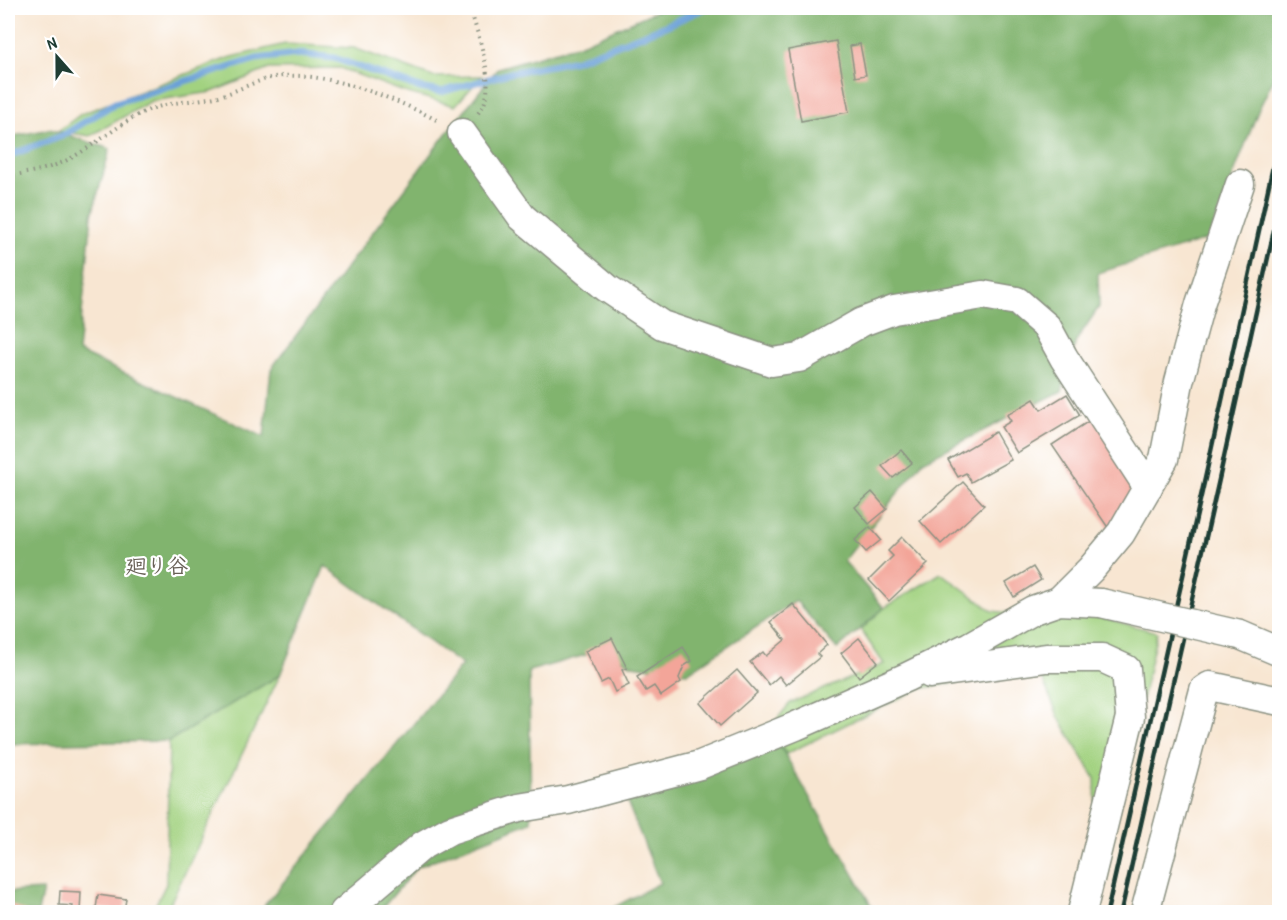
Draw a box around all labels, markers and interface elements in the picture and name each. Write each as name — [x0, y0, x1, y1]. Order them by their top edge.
north arrow — [27, 27, 87, 87]
text: N — [44, 31, 60, 55]
district label: 廻り谷 — [126, 551, 189, 580]

